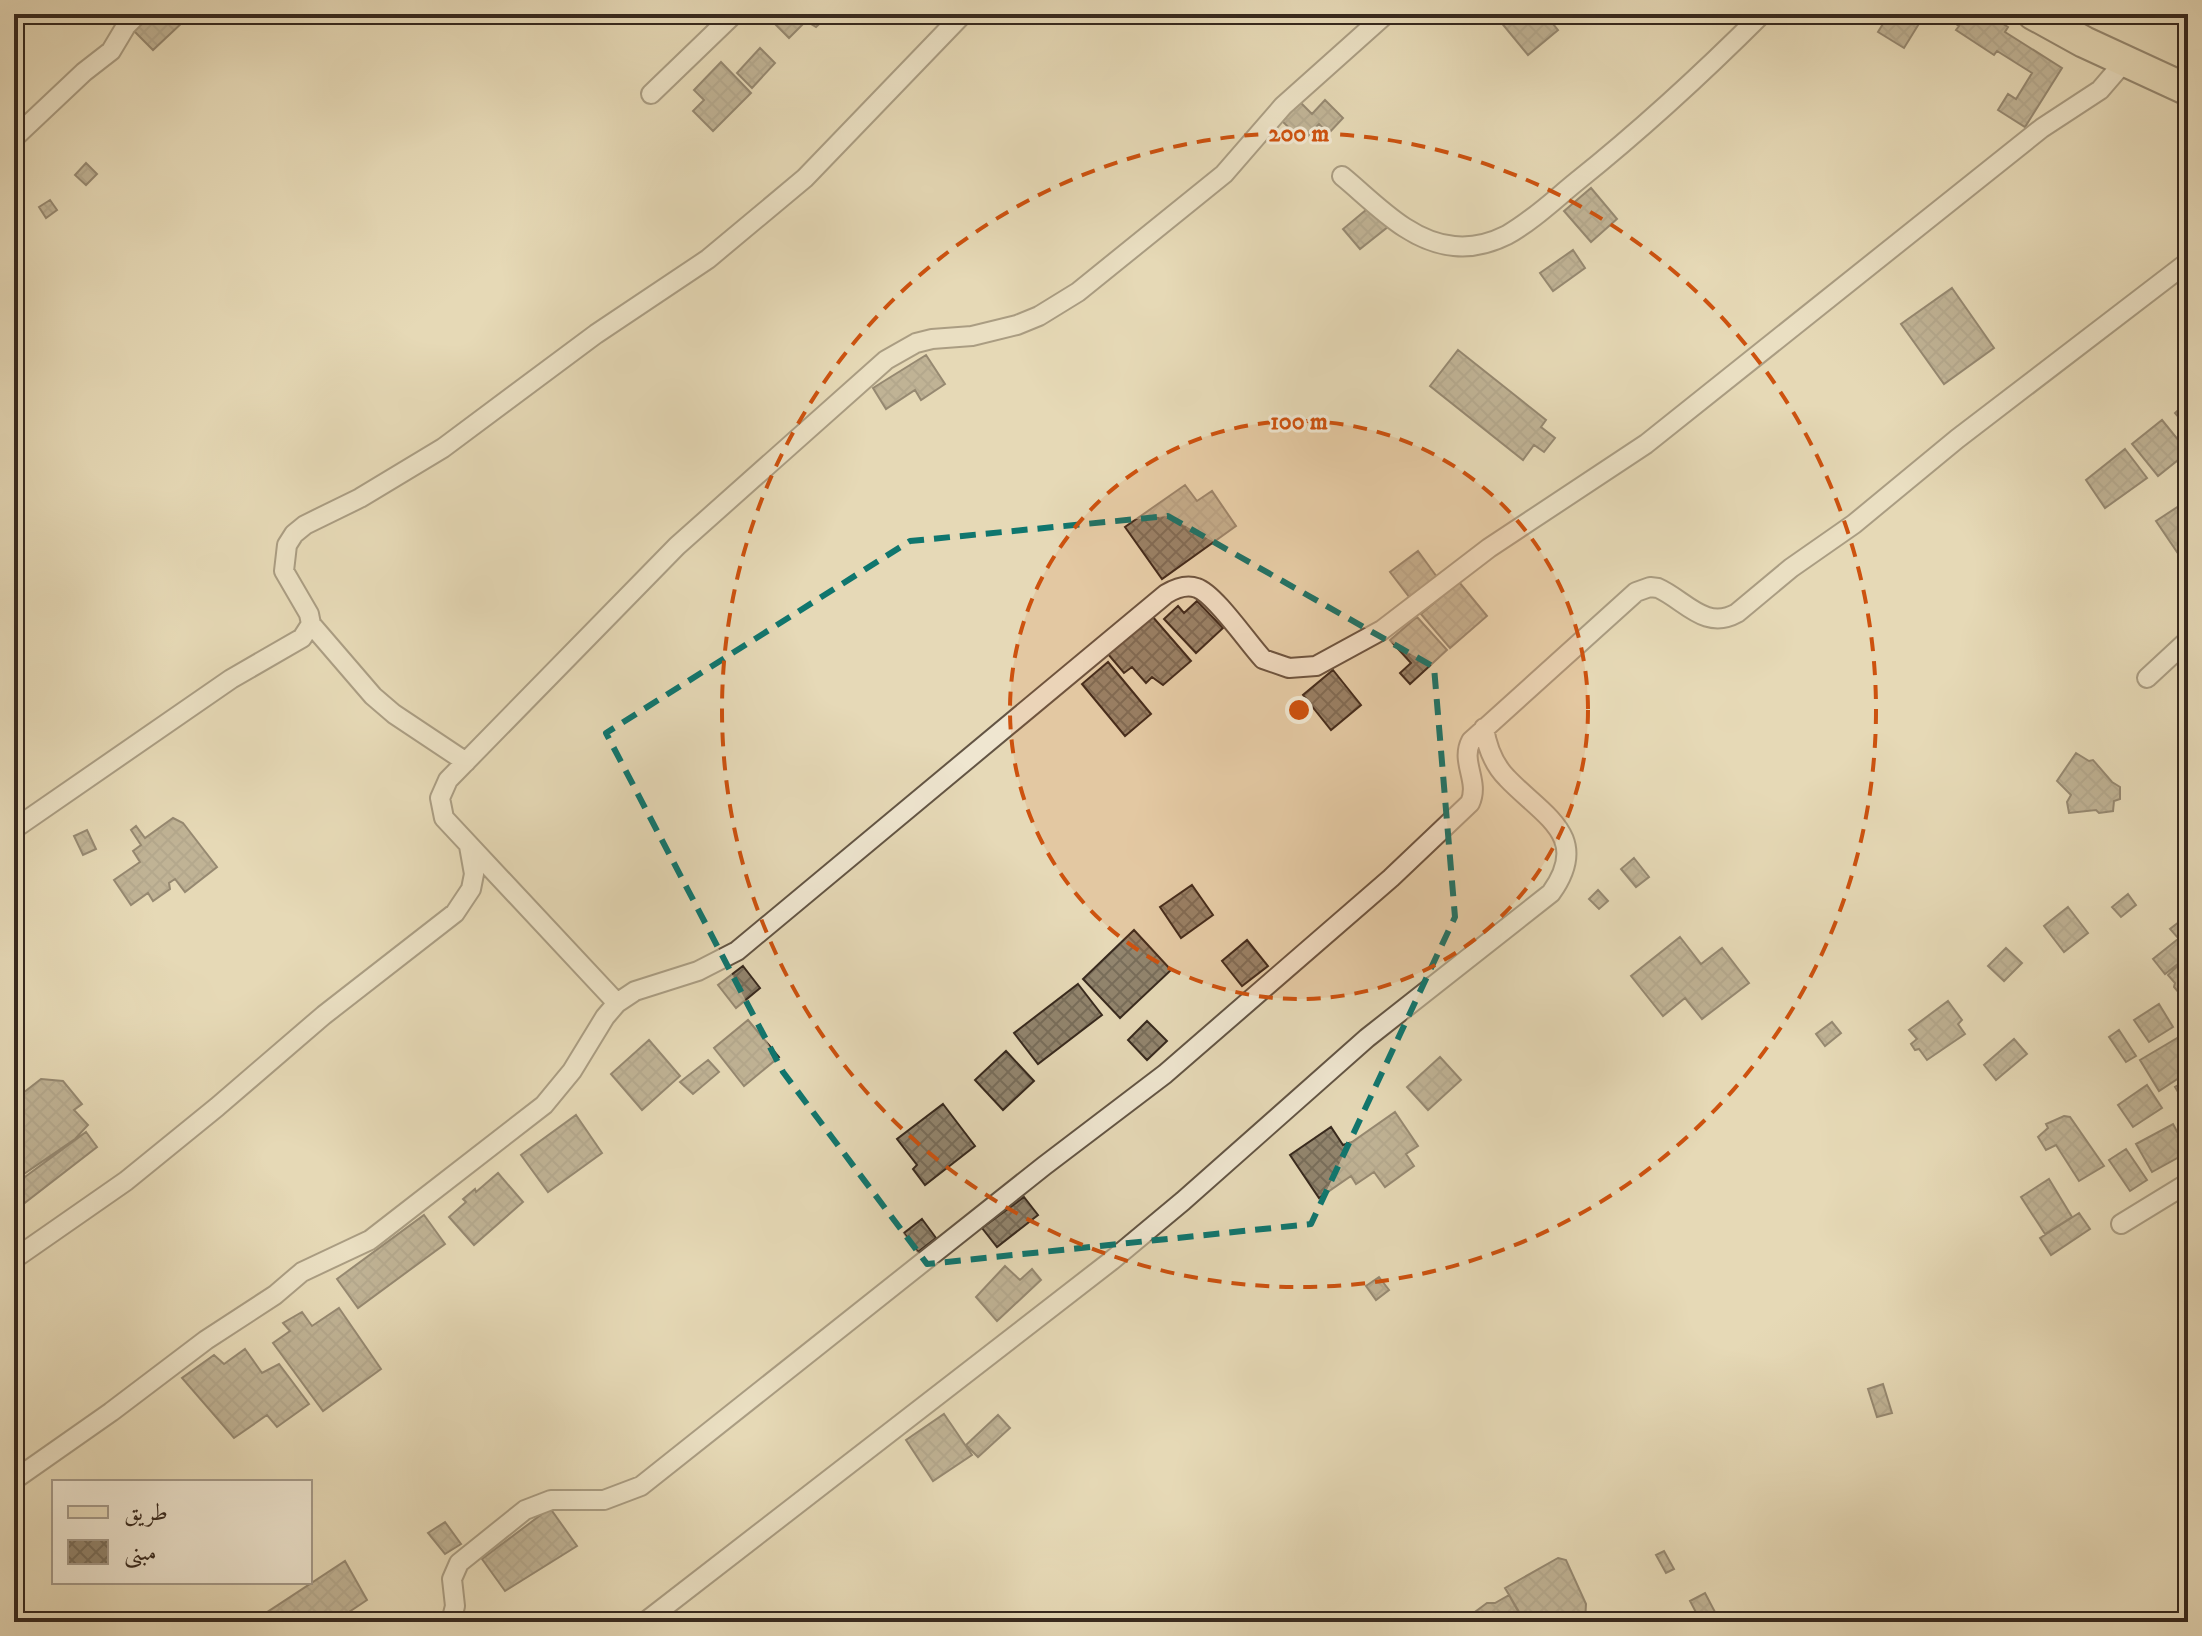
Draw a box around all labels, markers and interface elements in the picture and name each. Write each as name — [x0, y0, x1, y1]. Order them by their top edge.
text: 200 m — [1269, 119, 1329, 149]
text: 100 m — [1270, 407, 1328, 437]
centre of rings — [1285, 696, 1313, 724]
legend — [52, 1480, 312, 1584]
text: طريق — [124, 1498, 168, 1528]
text: مبنى — [124, 1538, 157, 1569]

